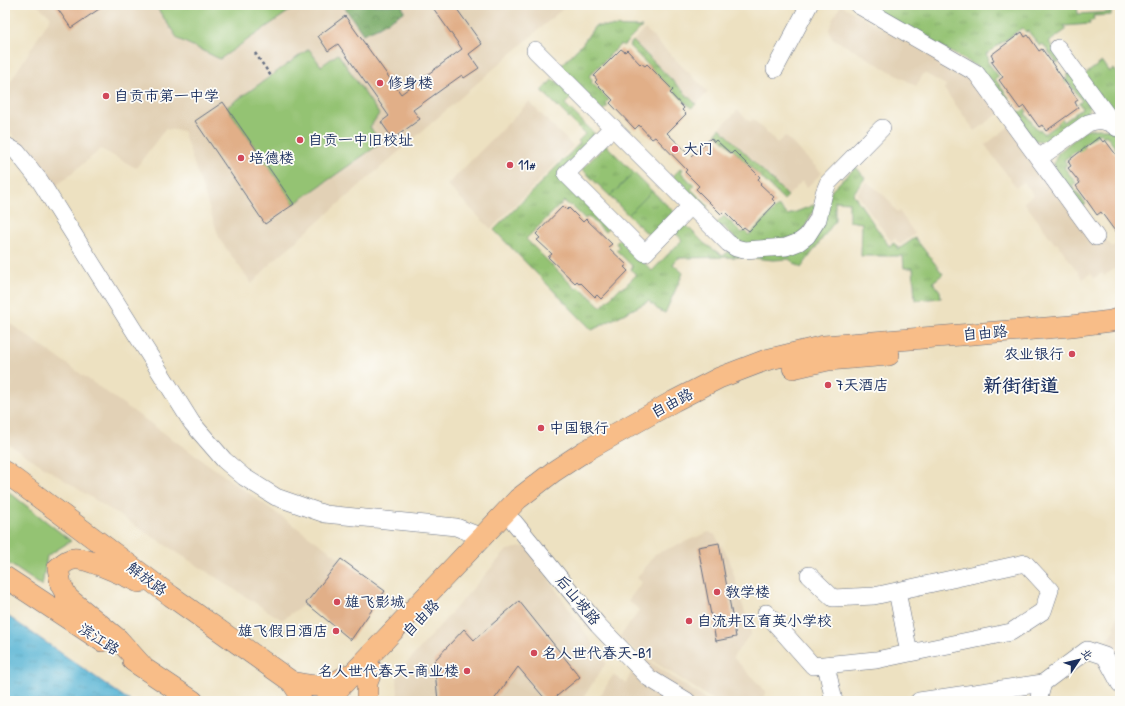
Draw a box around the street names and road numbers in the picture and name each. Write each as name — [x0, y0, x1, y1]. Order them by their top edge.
street label: 自由路 — [962, 320, 1008, 345]
street label: 自由路 — [647, 383, 697, 422]
street label: 解放路 — [123, 557, 172, 601]
street label: 后山坡路 — [551, 570, 606, 629]
street label: 自由路 — [397, 594, 444, 641]
street label: 滨江路 — [75, 618, 124, 660]

